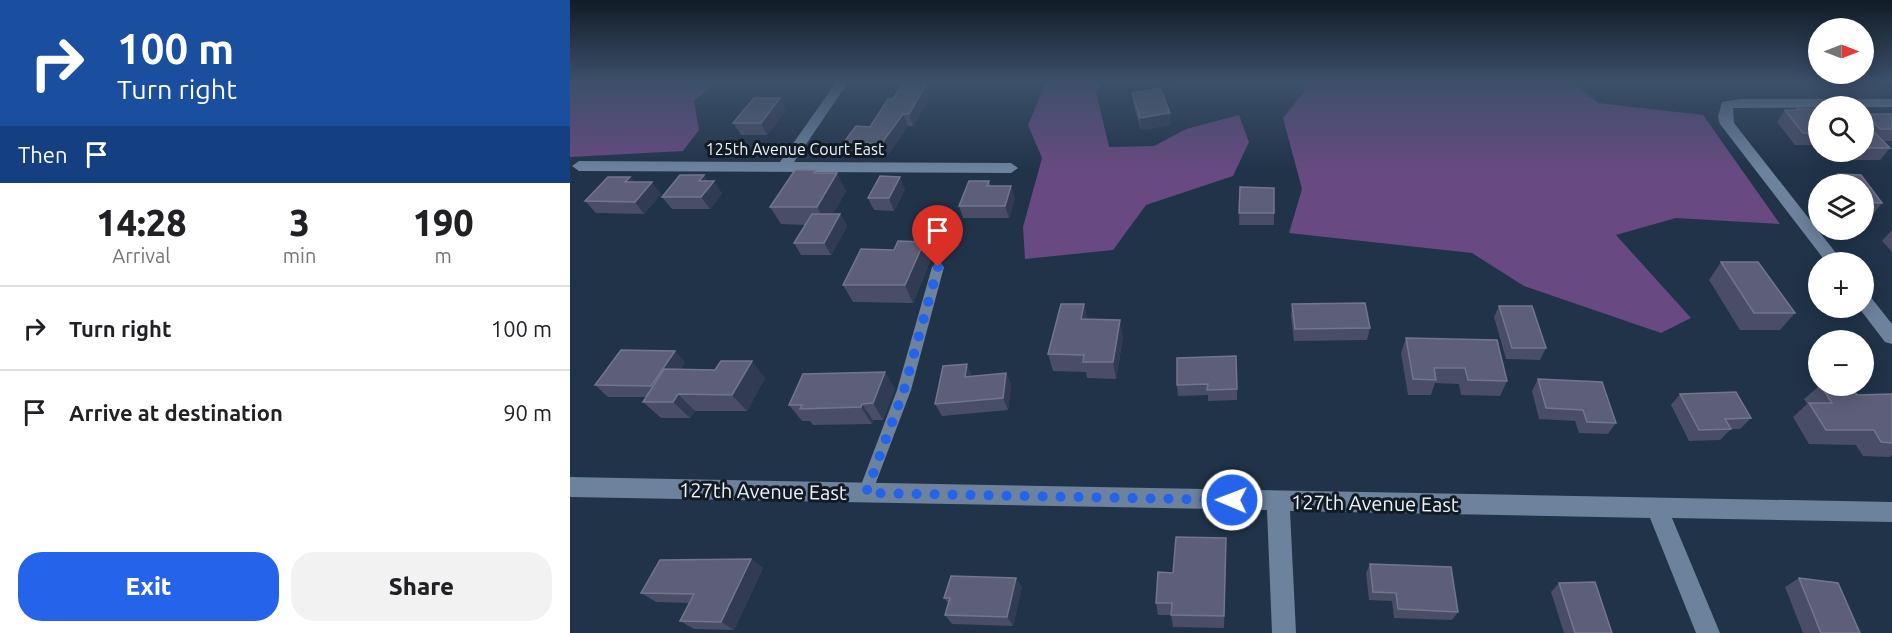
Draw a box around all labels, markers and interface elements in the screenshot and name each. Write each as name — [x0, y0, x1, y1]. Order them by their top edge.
north arrow — [1808, 18, 1874, 84]
map controls — [1808, 18, 1874, 396]
icon: right — [18, 24, 96, 102]
text: 100 m — [117, 25, 234, 72]
text: Turn right — [117, 74, 237, 104]
button: search — [1808, 96, 1874, 162]
icon: arrive — [80, 138, 113, 171]
street label: 125th Avenue Court East — [706, 140, 885, 158]
text: Then — [18, 142, 68, 167]
button: layers — [1808, 174, 1874, 240]
text: 14:28 — [96, 202, 186, 243]
text: 3 — [289, 202, 310, 243]
text: 190 — [413, 202, 474, 243]
pin — [912, 205, 963, 267]
icon: arrive — [921, 214, 954, 247]
text: Arrival — [112, 244, 171, 267]
text: min — [283, 244, 316, 267]
text: m — [435, 244, 452, 267]
button: + — [1808, 252, 1874, 318]
icon: right — [18, 312, 51, 345]
text: Turn right — [69, 316, 171, 341]
text: 100 m — [491, 316, 552, 341]
button: − — [1808, 330, 1874, 396]
icon: arrive — [18, 396, 51, 429]
text: Arrive at destination — [69, 400, 283, 425]
text: 90 m — [503, 400, 552, 425]
position arrow — [1200, 468, 1264, 532]
street label: 127th Avenue East — [679, 478, 847, 504]
street label: 127th Avenue East — [1291, 490, 1459, 516]
button: Exit — [18, 552, 279, 621]
button: Share — [291, 552, 552, 621]

